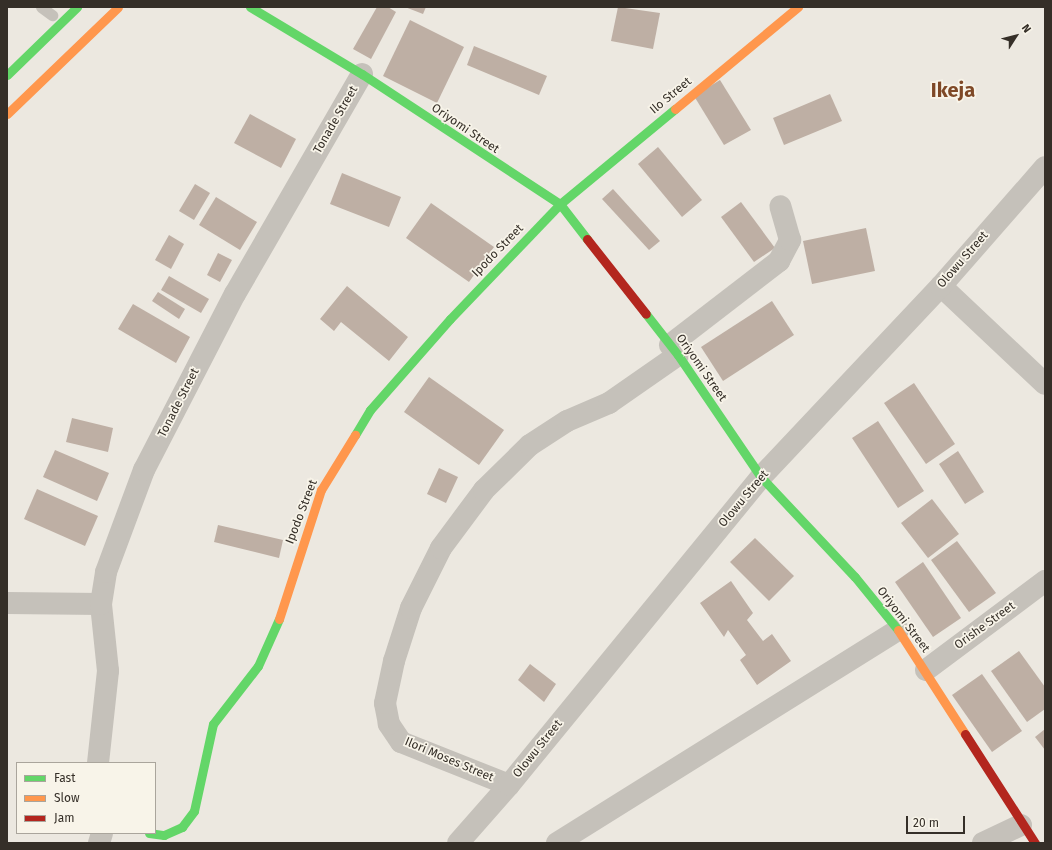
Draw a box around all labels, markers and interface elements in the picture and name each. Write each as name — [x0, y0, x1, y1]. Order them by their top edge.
north arrow — [996, 16, 1036, 56]
text: N — [1019, 22, 1034, 35]
street label: Ilo Street — [647, 74, 695, 118]
district label: Ikeja — [931, 78, 975, 102]
street label: Tonade Street — [311, 84, 361, 156]
street label: Oriyomi Street — [428, 101, 502, 157]
street label: Ipodo Street — [469, 222, 527, 280]
street label: Olowu Street — [935, 229, 991, 291]
street label: Oriyomi Street — [673, 332, 729, 404]
street label: Tonade Street — [155, 366, 203, 440]
street label: Olowu Street — [716, 468, 772, 530]
street label: Ipodo Street — [283, 478, 321, 546]
street label: Oriyomi Street — [874, 584, 932, 656]
street label: Orishe Street — [952, 599, 1018, 653]
street label: Olowu Street — [510, 717, 566, 781]
street label: Ilori Moses Street — [402, 735, 496, 785]
legend — [16, 762, 156, 834]
text: Fast — [54, 771, 76, 785]
text: Slow — [54, 791, 80, 805]
scale bar — [908, 808, 967, 834]
text: Jam — [54, 811, 74, 825]
text: 20 m — [913, 816, 939, 830]

